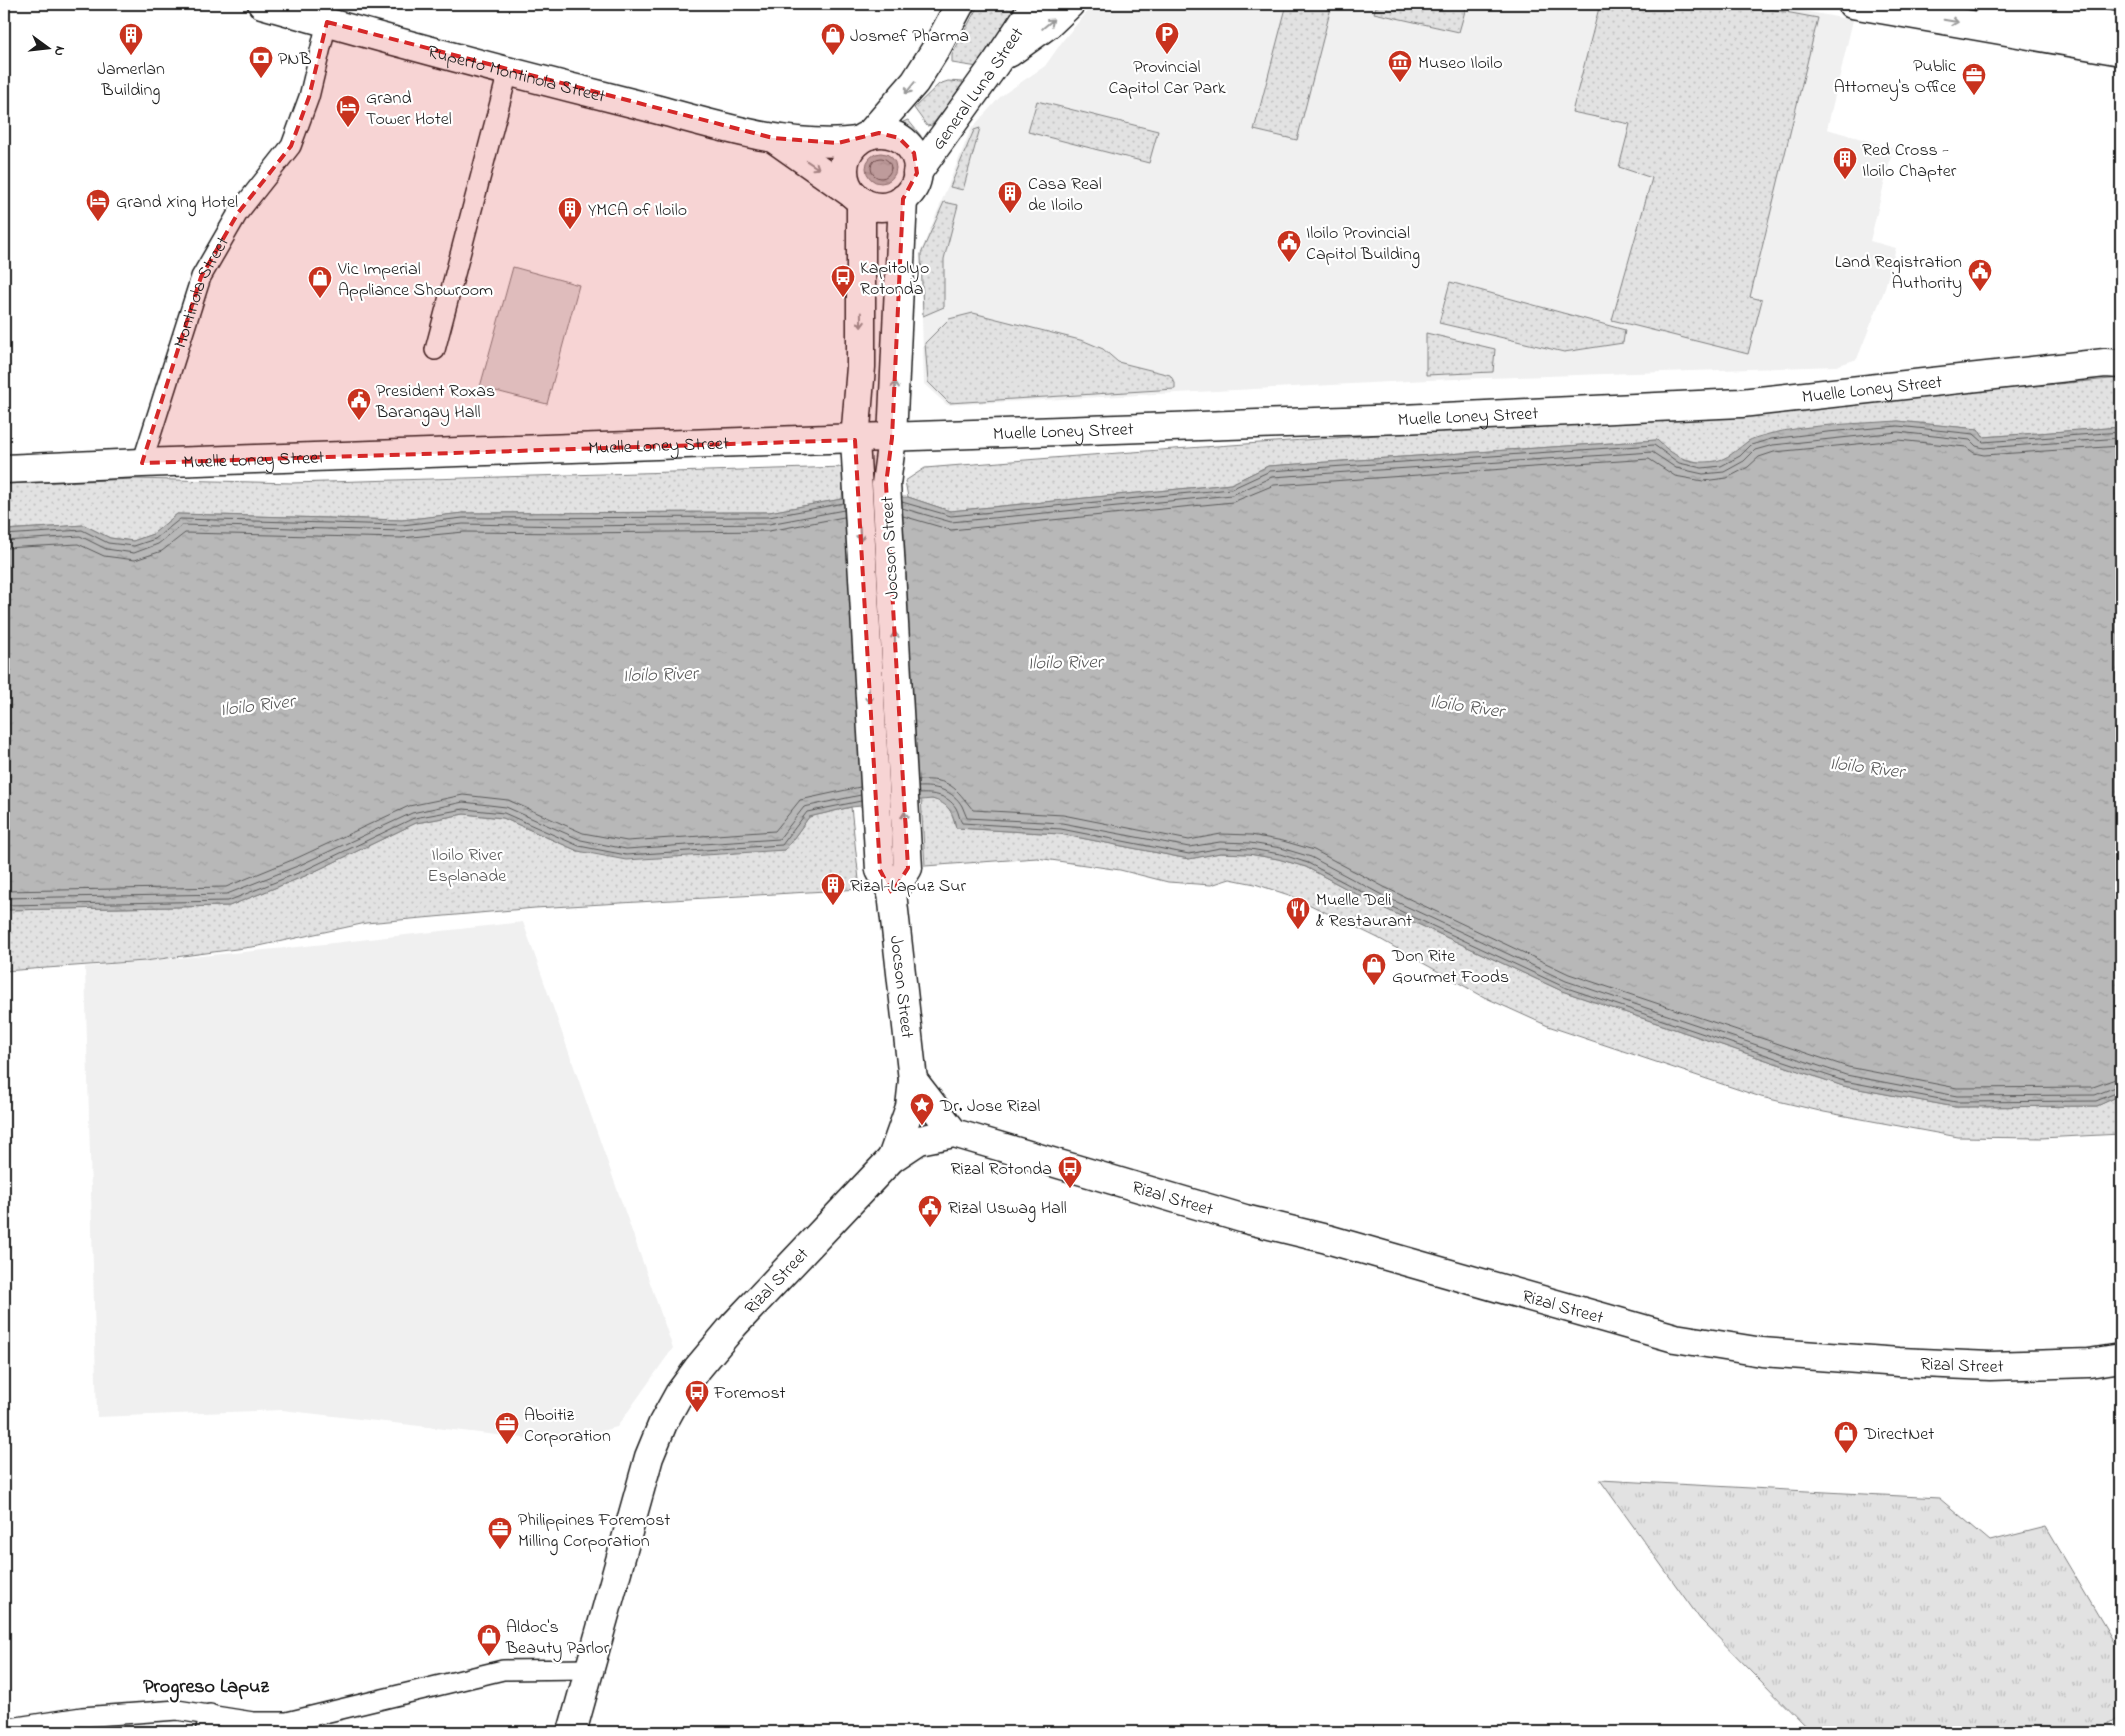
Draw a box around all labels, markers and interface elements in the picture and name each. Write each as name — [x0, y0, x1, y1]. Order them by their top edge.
one-way arrow — [1943, 16, 1959, 26]
one-way arrow — [1041, 19, 1054, 30]
parking icon: Provincial Capitol Car Park — [1154, 21, 1180, 55]
north arrow — [22, 22, 72, 72]
building icon: Jamerlan Building — [118, 22, 144, 56]
shop icon: Josmef Pharma — [820, 22, 846, 56]
street label: General Luna Street — [927, 23, 1031, 156]
place label: Josmef Pharma — [850, 24, 969, 50]
street label: Ruperto Montinola Street — [425, 40, 608, 111]
text: N — [48, 44, 70, 58]
bank icon: PNB — [248, 45, 274, 79]
place label: PNB — [278, 47, 312, 73]
museum icon: Museo Iloilo — [1387, 49, 1413, 83]
place label: Museo Iloilo — [1418, 51, 1503, 77]
place label: Public Attorney's Office — [1834, 54, 1957, 101]
place label: Provincial Capitol Car Park — [1108, 55, 1226, 102]
place label: Jamerlan Building — [97, 57, 165, 105]
office icon: Public Attorney's Office — [1961, 62, 1987, 96]
one-way arrow — [905, 81, 916, 94]
place label: Grand Tower Hotel — [366, 86, 452, 133]
hotel icon: Grand Tower Hotel — [335, 94, 361, 128]
place label: Red Cross - Iloilo Chapter — [1862, 138, 1957, 185]
building icon: Red Cross - Iloilo Chapter — [1832, 146, 1858, 180]
one-way arrow — [806, 160, 820, 170]
place label: Casa Real de Iloilo — [1028, 172, 1102, 219]
building icon: Casa Real de Iloilo — [997, 180, 1023, 214]
hotel icon: Grand Xing Hotel — [85, 188, 111, 222]
place label: Grand Xing Hotel — [116, 190, 238, 217]
building icon: YMCA of Iloilo — [557, 196, 583, 230]
place label: YMCA of Iloilo — [588, 198, 687, 224]
place label: Iloilo Provincial Capitol Building — [1306, 221, 1420, 269]
public building icon: Iloilo Provincial Capitol Building — [1276, 229, 1302, 263]
street label: Montinola Street — [168, 232, 237, 352]
place label: Land Registration Authority — [1835, 250, 1962, 297]
place label: Kapitolyo Rotonda — [860, 256, 929, 303]
place label: Vic Imperial Appliance Showroom — [337, 257, 493, 304]
public building icon: Land Registration Authority — [1967, 258, 1993, 292]
bus stop icon: Kapitolyo Rotonda — [830, 264, 856, 298]
shop icon: Vic Imperial Appliance Showroom — [307, 265, 333, 299]
one-way arrow — [856, 312, 866, 328]
street label: Muelle Loney Street — [1801, 370, 1944, 411]
place label: President Roxas Barangay Hall — [375, 379, 495, 427]
one-way arrow — [891, 382, 900, 398]
public building icon: President Roxas Barangay Hall — [346, 387, 372, 421]
street label: Muelle Loney Street — [1397, 402, 1539, 434]
street label: Muelle Loney Street — [993, 417, 1134, 448]
street label: Muelle Loney Street — [588, 432, 729, 462]
street label: Muelle Loney Street — [183, 446, 325, 477]
street label: Jocson Street — [875, 496, 907, 600]
one-way arrow — [855, 526, 864, 542]
one-way arrow — [890, 632, 899, 648]
water label: Iloilo River — [1027, 649, 1105, 678]
water label: Iloilo River — [622, 661, 700, 690]
water label: Iloilo River — [218, 688, 298, 724]
one-way arrow — [865, 688, 874, 704]
water label: Iloilo River — [1428, 689, 1508, 726]
water label: Iloilo River — [1828, 751, 1908, 787]
one-way arrow — [901, 811, 910, 827]
park label: Iloilo River Esplanade — [428, 843, 507, 890]
building icon: Rizal-Lapuz Sur — [820, 872, 846, 906]
place label: Rizal-Lapuz Sur — [850, 874, 966, 900]
place label: Muelle Deli & Restaurant — [1316, 888, 1412, 935]
restaurant icon: Muelle Deli & Restaurant — [1285, 896, 1311, 930]
street label: Jocson Street — [882, 934, 919, 1040]
place label: Don Rite Gourmet Foods — [1391, 944, 1509, 991]
shop icon: Don Rite Gourmet Foods — [1361, 952, 1387, 986]
place icon: Dr. Jose Rizal — [909, 1092, 935, 1126]
place label: Dr. Jose Rizal — [939, 1094, 1040, 1120]
bus stop icon: Rizal Rotonda — [1057, 1155, 1083, 1189]
place label: Rizal Rotonda — [951, 1157, 1052, 1183]
street label: Rizal Street — [1129, 1175, 1216, 1224]
public building icon: Rizal Uswag Hall — [917, 1194, 943, 1228]
place label: Rizal Uswag Hall — [948, 1196, 1067, 1223]
street label: Rizal Street — [739, 1243, 816, 1321]
street label: Rizal Street — [1519, 1284, 1606, 1332]
street label: Rizal Street — [1920, 1352, 2004, 1381]
bus stop icon: Foremost — [684, 1379, 710, 1413]
place label: Foremost — [713, 1381, 786, 1407]
place label: Aboitiz Corporation — [524, 1403, 611, 1450]
office icon: Aboitiz Corporation — [494, 1411, 520, 1445]
shop icon: DirectNet — [1833, 1420, 1859, 1454]
place label: DirectNet — [1863, 1422, 1934, 1448]
place label: Philippines Foremost Milling Corporation — [518, 1508, 670, 1556]
office icon: Philippines Foremost Milling Corporation — [487, 1516, 513, 1550]
place label: Aldoc's Beauty Parlor — [505, 1615, 610, 1662]
shop icon: Aldoc's Beauty Parlor — [476, 1623, 502, 1657]
district label: Progreso Lapuz — [143, 1673, 269, 1703]

